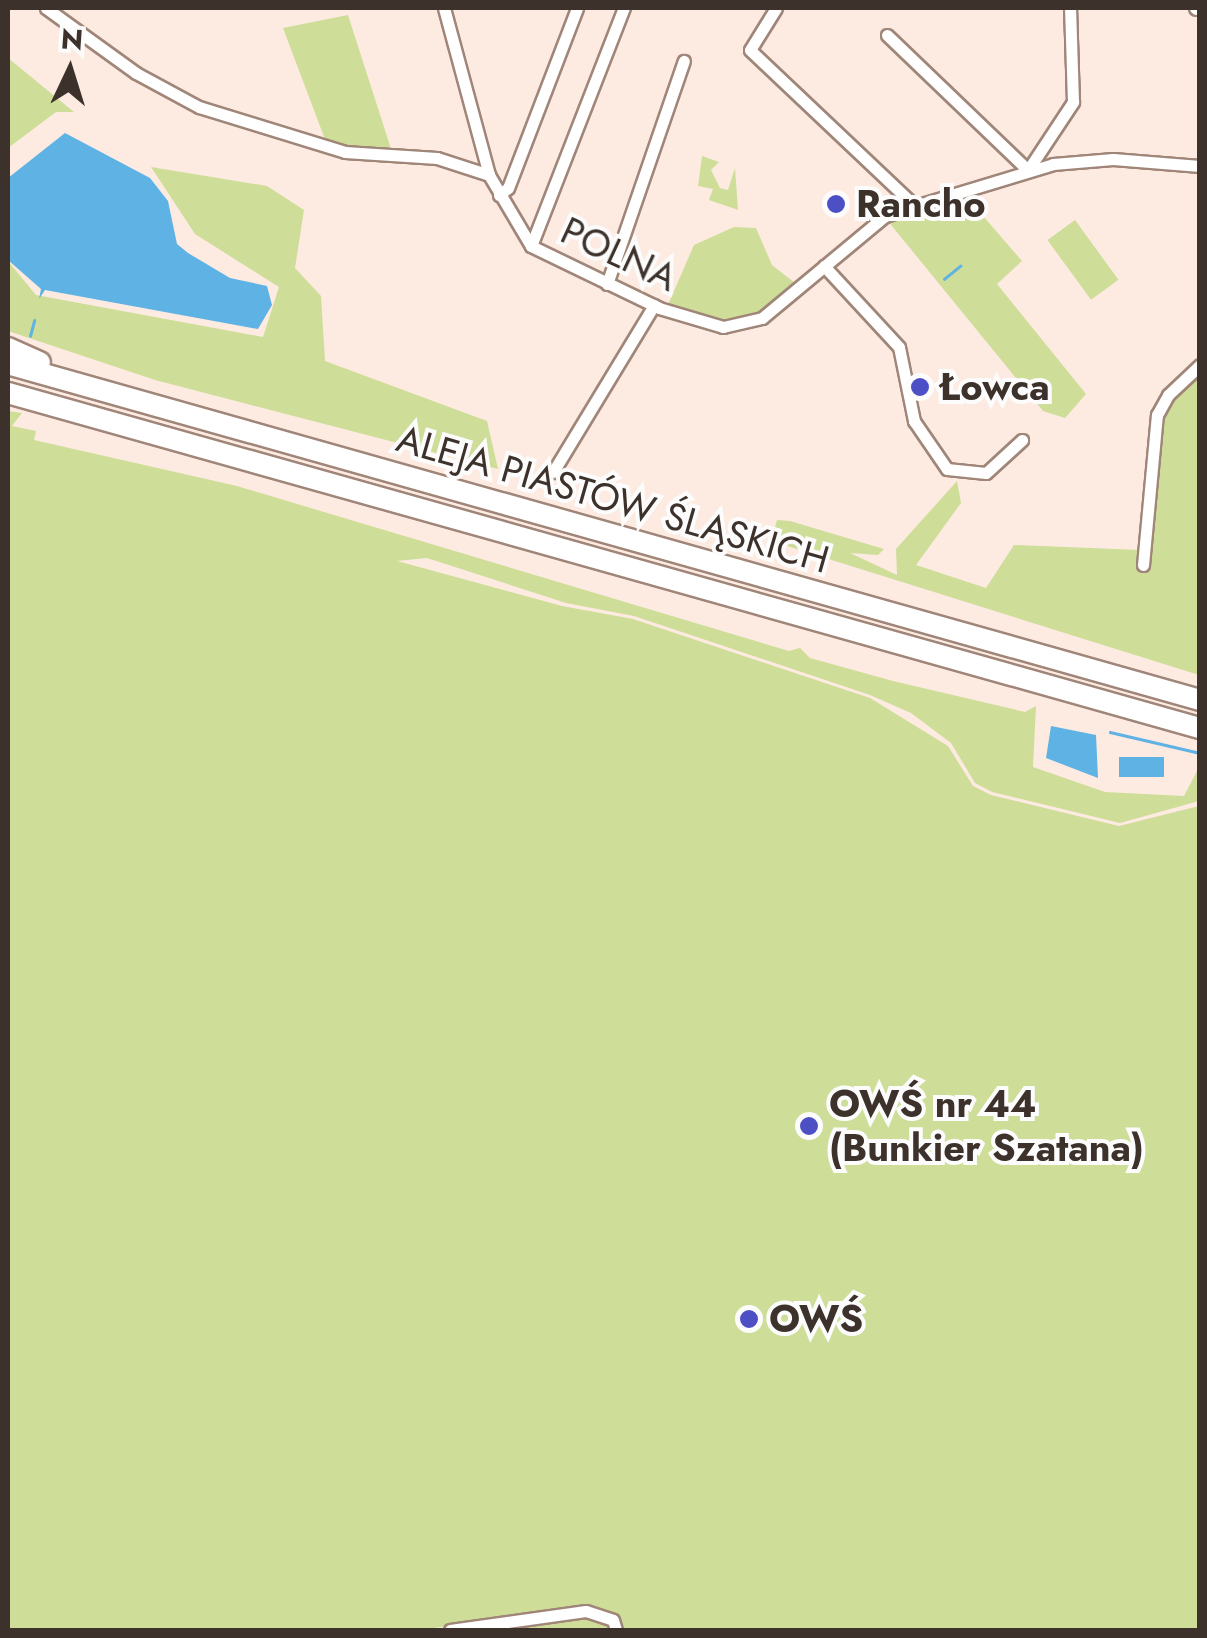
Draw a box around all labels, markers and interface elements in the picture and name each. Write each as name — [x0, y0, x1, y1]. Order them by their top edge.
text: N — [60, 18, 85, 61]
north arrow — [20, 20, 120, 120]
place label: Rancho — [856, 181, 986, 227]
marker: Rancho — [825, 193, 847, 215]
street label: POLNA — [554, 207, 684, 301]
place label: Łowca — [940, 364, 1050, 410]
marker: Łowca — [909, 376, 931, 398]
street label: ALEJA PIASTÓW ŚLĄSKICH — [392, 415, 834, 583]
place label: OWŚ nr 44 (Bunkier Szatana) — [829, 1081, 1144, 1170]
marker: OWŚ nr 44 (Bunkier Szatana) — [798, 1115, 820, 1137]
place label: OWŚ — [769, 1296, 863, 1342]
marker: OWŚ — [738, 1308, 760, 1330]

